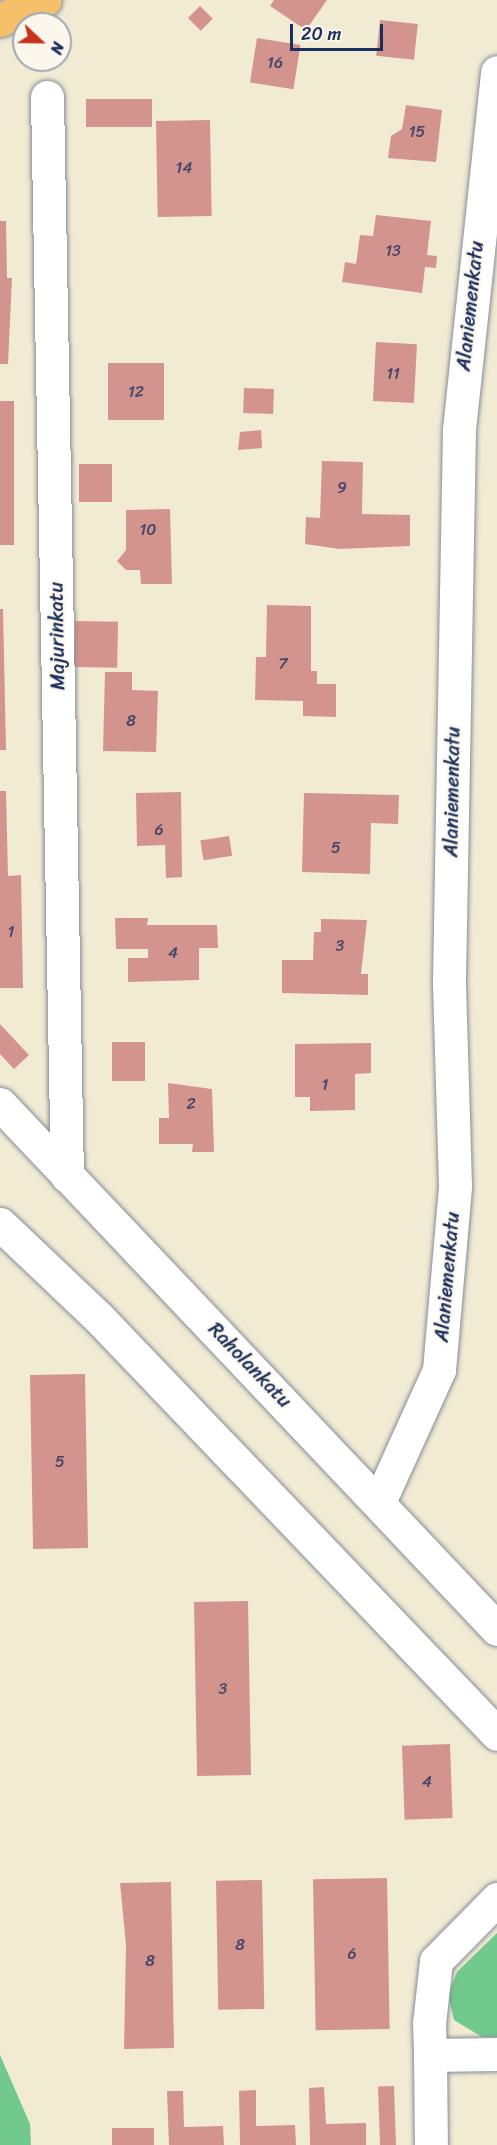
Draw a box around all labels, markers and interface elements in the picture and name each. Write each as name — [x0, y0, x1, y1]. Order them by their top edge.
north arrow — [12, 12, 72, 72]
scale bar — [293, 12, 386, 50]
text: 20 m — [301, 18, 341, 50]
text: N — [42, 38, 73, 59]
house number: 16 — [267, 53, 283, 73]
house number: 15 — [409, 122, 425, 142]
house number: 14 — [176, 158, 192, 178]
street label: Alaniemenkatu — [451, 240, 489, 372]
house number: 13 — [385, 241, 401, 261]
house number: 11 — [386, 364, 400, 384]
house number: 12 — [128, 382, 144, 402]
house number: 9 — [337, 478, 347, 498]
house number: 10 — [140, 520, 156, 540]
street label: Majurinkatu — [44, 582, 70, 690]
house number: 7 — [278, 654, 288, 674]
house number: 8 — [126, 711, 136, 731]
street label: Alaniemenkatu — [439, 726, 465, 858]
house number: 6 — [154, 820, 164, 840]
house number: 5 — [331, 838, 341, 858]
house number: 1 — [8, 922, 14, 942]
house number: 3 — [336, 936, 344, 956]
house number: 4 — [168, 943, 178, 963]
house number: 1 — [322, 1075, 328, 1095]
house number: 2 — [186, 1094, 196, 1114]
street label: Alaniemenkatu — [429, 1211, 465, 1343]
street label: Raholankatu — [203, 1317, 297, 1413]
house number: 5 — [55, 1452, 65, 1472]
house number: 3 — [219, 1679, 227, 1699]
house number: 4 — [422, 1772, 432, 1792]
house number: 8 — [235, 1935, 245, 1955]
house number: 6 — [347, 1944, 357, 1964]
house number: 8 — [145, 1951, 155, 1971]

